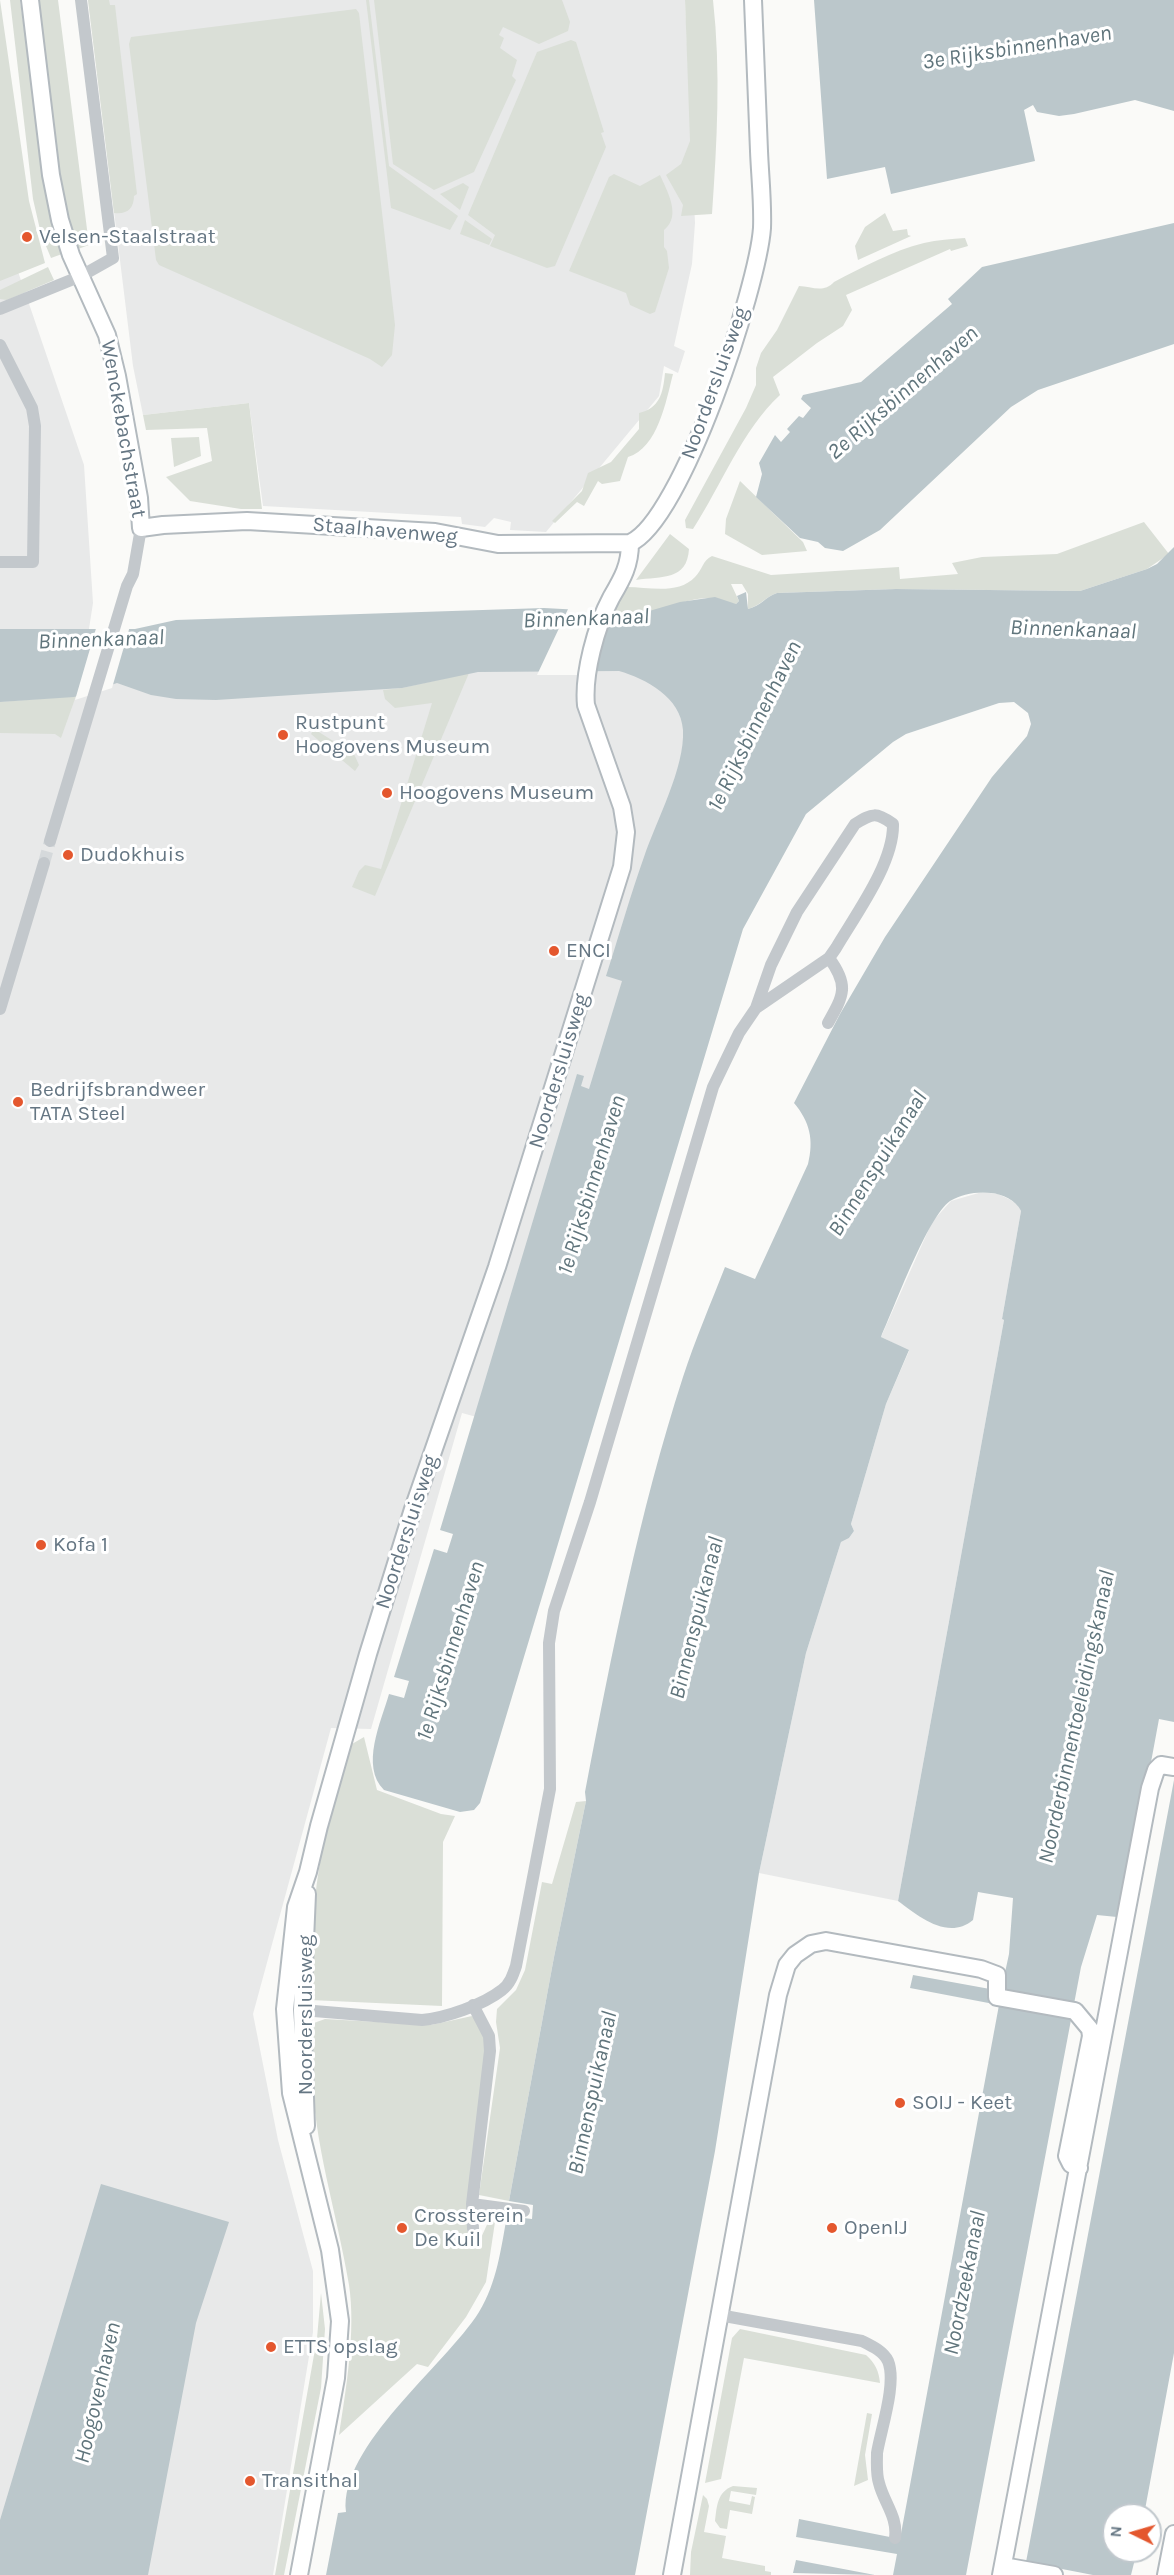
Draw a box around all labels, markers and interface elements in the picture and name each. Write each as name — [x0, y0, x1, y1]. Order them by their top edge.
water label: 3e Rijksbinnenhaven — [921, 20, 1113, 76]
place label: Velsen-Staalstraat — [39, 224, 216, 250]
marker: Velsen-Staalstraat — [20, 230, 34, 244]
street label: Noordersluisweg — [676, 303, 754, 463]
water label: 2e Rijksbinnenhaven — [822, 320, 984, 466]
street label: Wenckebachstraat — [95, 338, 151, 520]
street label: Staalhavenweg — [311, 512, 459, 550]
water label: Binnenkanaal — [522, 604, 650, 634]
water label: Binnenkanaal — [1009, 615, 1137, 645]
water label: Binnenkanaal — [37, 625, 165, 655]
water label: 1e Rijksbinnenhaven — [702, 637, 808, 815]
place label: Rustpunt Hoogovens Museum — [295, 710, 490, 760]
marker: Rustpunt Hoogovens Museum — [276, 728, 290, 742]
place label: Hoogovens Museum — [399, 780, 594, 806]
marker: Hoogovens Museum — [380, 786, 394, 800]
place label: Dudokhuis — [80, 842, 185, 868]
marker: Dudokhuis — [61, 848, 75, 862]
place label: ENCI — [566, 938, 611, 964]
marker: ENCI — [547, 944, 561, 958]
street label: Noordersluisweg — [523, 991, 595, 1151]
place label: Bedrijfsbrandweer TATA Steel — [30, 1077, 205, 1127]
water label: Binnenspuikanaal — [823, 1087, 933, 1241]
water label: 1e Rijksbinnenhaven — [552, 1092, 632, 1278]
marker: Bedrijfsbrandweer TATA Steel — [11, 1095, 25, 1109]
street label: Noordersluisweg — [370, 1452, 444, 1612]
place label: Kofa 1 — [53, 1532, 108, 1558]
water label: Binnenspuikanaal — [664, 1534, 730, 1702]
marker: Kofa 1 — [34, 1538, 48, 1552]
water label: 1e Rijksbinnenhaven — [411, 1558, 491, 1744]
water label: Noorderbinnentoeleidingskanaal — [1033, 1568, 1121, 1866]
street label: Noordersluisweg — [293, 1935, 319, 2095]
water label: Binnenspuikanaal — [563, 2009, 623, 2177]
place label: SOIJ - Keet — [912, 2090, 1012, 2116]
marker: SOIJ - Keet — [893, 2096, 907, 2110]
place label: Crossterein De Kuil — [414, 2203, 524, 2253]
water label: Noordzeekanaal — [938, 2209, 992, 2357]
place label: OpenIJ — [844, 2215, 908, 2241]
marker: Crossterein De Kuil — [395, 2221, 409, 2235]
marker: OpenIJ — [825, 2221, 839, 2235]
water label: Hoogovenhaven — [69, 2320, 127, 2466]
place label: ETTS opslag — [283, 2334, 398, 2360]
marker: ETTS opslag — [264, 2340, 278, 2354]
place label: Transithal — [262, 2468, 358, 2494]
marker: Transithal — [243, 2474, 257, 2488]
north arrow — [1102, 2503, 1162, 2563]
text: N — [1106, 2525, 1126, 2538]

